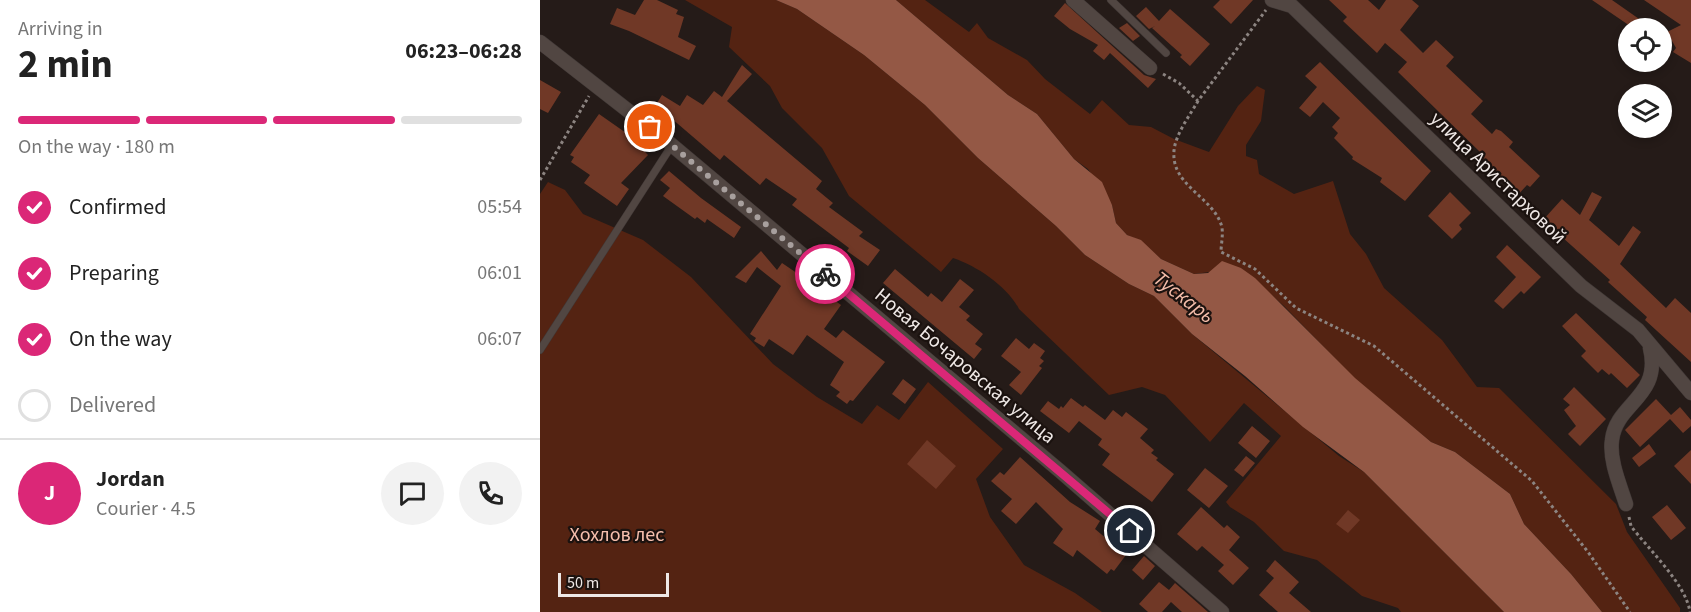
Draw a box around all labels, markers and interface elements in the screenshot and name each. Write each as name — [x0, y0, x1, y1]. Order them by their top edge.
text: Arriving in — [18, 15, 103, 43]
map controls — [1618, 18, 1672, 138]
button: locate — [1618, 18, 1672, 72]
text: 06:23–06:28 — [405, 35, 522, 67]
text: 2 min — [18, 37, 113, 93]
button: layers — [1618, 84, 1672, 138]
pin — [624, 101, 675, 152]
street label: улица Аристарховой — [1424, 105, 1572, 251]
icon: bag — [633, 110, 666, 143]
text: On the way · 180 m — [18, 133, 175, 161]
icon: check — [18, 191, 51, 224]
text: Confirmed — [69, 191, 166, 223]
text: 05:54 — [477, 193, 522, 221]
courier — [795, 244, 855, 304]
icon: check — [18, 257, 51, 290]
text: Preparing — [69, 257, 159, 289]
icon: bike — [809, 258, 842, 291]
text: 06:01 — [477, 259, 522, 287]
water label: Тускарь — [1147, 264, 1221, 330]
street label: Новая Бочаровская улица — [868, 282, 1062, 450]
icon: check — [18, 323, 51, 356]
text: On the way — [69, 323, 172, 355]
text: 06:07 — [477, 325, 522, 353]
text: Delivered — [69, 389, 156, 421]
button: chat — [381, 462, 444, 525]
button: phone — [459, 462, 522, 525]
text: Jordan — [96, 463, 165, 495]
text: J — [44, 477, 55, 509]
text: Courier · 4.5 — [96, 495, 196, 523]
pin — [1104, 505, 1155, 556]
icon: home — [1113, 514, 1146, 547]
park label: Хохлов лес — [570, 521, 664, 549]
scale bar — [558, 570, 669, 598]
text: 50 m — [567, 572, 599, 594]

